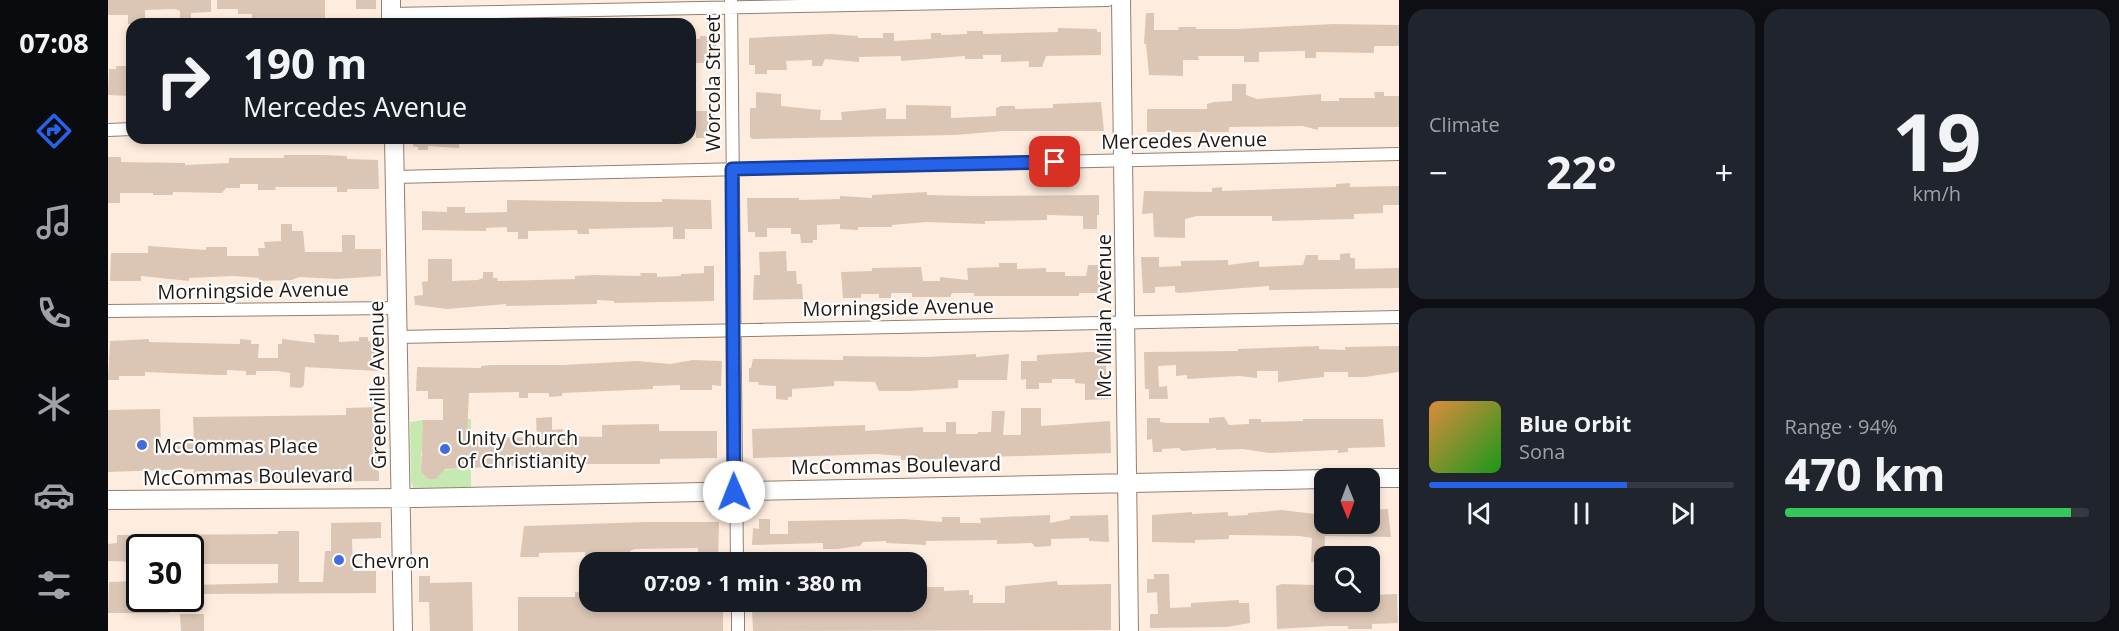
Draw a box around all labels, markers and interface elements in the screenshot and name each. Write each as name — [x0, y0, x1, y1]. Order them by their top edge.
street label: Worcola Street — [699, 14, 726, 152]
text: 07:08 — [19, 24, 89, 61]
text: 190 m — [243, 34, 367, 91]
icon: right — [144, 42, 222, 120]
text: Mercedes Avenue — [243, 88, 467, 125]
text: 19 — [1892, 88, 1981, 194]
icon: directions — [33, 110, 75, 152]
text: Climate — [1429, 111, 1500, 138]
street label: Mercedes Avenue — [1101, 125, 1267, 155]
pin — [1029, 136, 1080, 187]
text: 22° — [1546, 141, 1617, 202]
icon: arrive — [1038, 145, 1071, 178]
text: − — [1429, 150, 1448, 195]
text: + — [1715, 150, 1733, 195]
text: km/h — [1912, 180, 1961, 207]
icon: music — [33, 201, 75, 243]
street label: Mc Millan Avenue — [1090, 234, 1117, 398]
street label: Morningside Avenue — [157, 275, 349, 305]
icon: phone — [33, 292, 75, 334]
street label: Morningside Avenue — [802, 292, 994, 322]
street label: Greenville Avenue — [362, 300, 392, 470]
icon: climate — [33, 383, 75, 425]
text: Blue Orbit — [1519, 408, 1631, 438]
text: Range · 94% — [1785, 413, 1897, 440]
place label: Unity Church of Christianity — [457, 424, 587, 474]
place label: McCommas Place — [154, 432, 318, 459]
marker: McCommas Place — [135, 438, 149, 452]
text: Sona — [1519, 438, 1565, 465]
marker: Unity Church of Christianity — [438, 442, 452, 456]
text: 470 km — [1785, 443, 1945, 504]
street label: McCommas Boulevard — [791, 450, 1001, 480]
position arrow — [702, 460, 766, 524]
street label: McCommas Boulevard — [143, 461, 353, 491]
north arrow — [1314, 468, 1380, 534]
map controls — [1314, 468, 1380, 612]
icon: car — [33, 474, 75, 516]
icon: previous — [1463, 497, 1496, 530]
icon: pause — [1565, 497, 1598, 530]
icon: next — [1666, 497, 1699, 530]
speed limit sign: 30 — [126, 534, 204, 612]
button: search — [1314, 546, 1380, 612]
place label: Chevron — [351, 547, 430, 574]
marker: Chevron — [332, 553, 346, 567]
icon: filters — [33, 564, 75, 606]
text: 07:09 · 1 min · 380 m — [644, 567, 862, 597]

